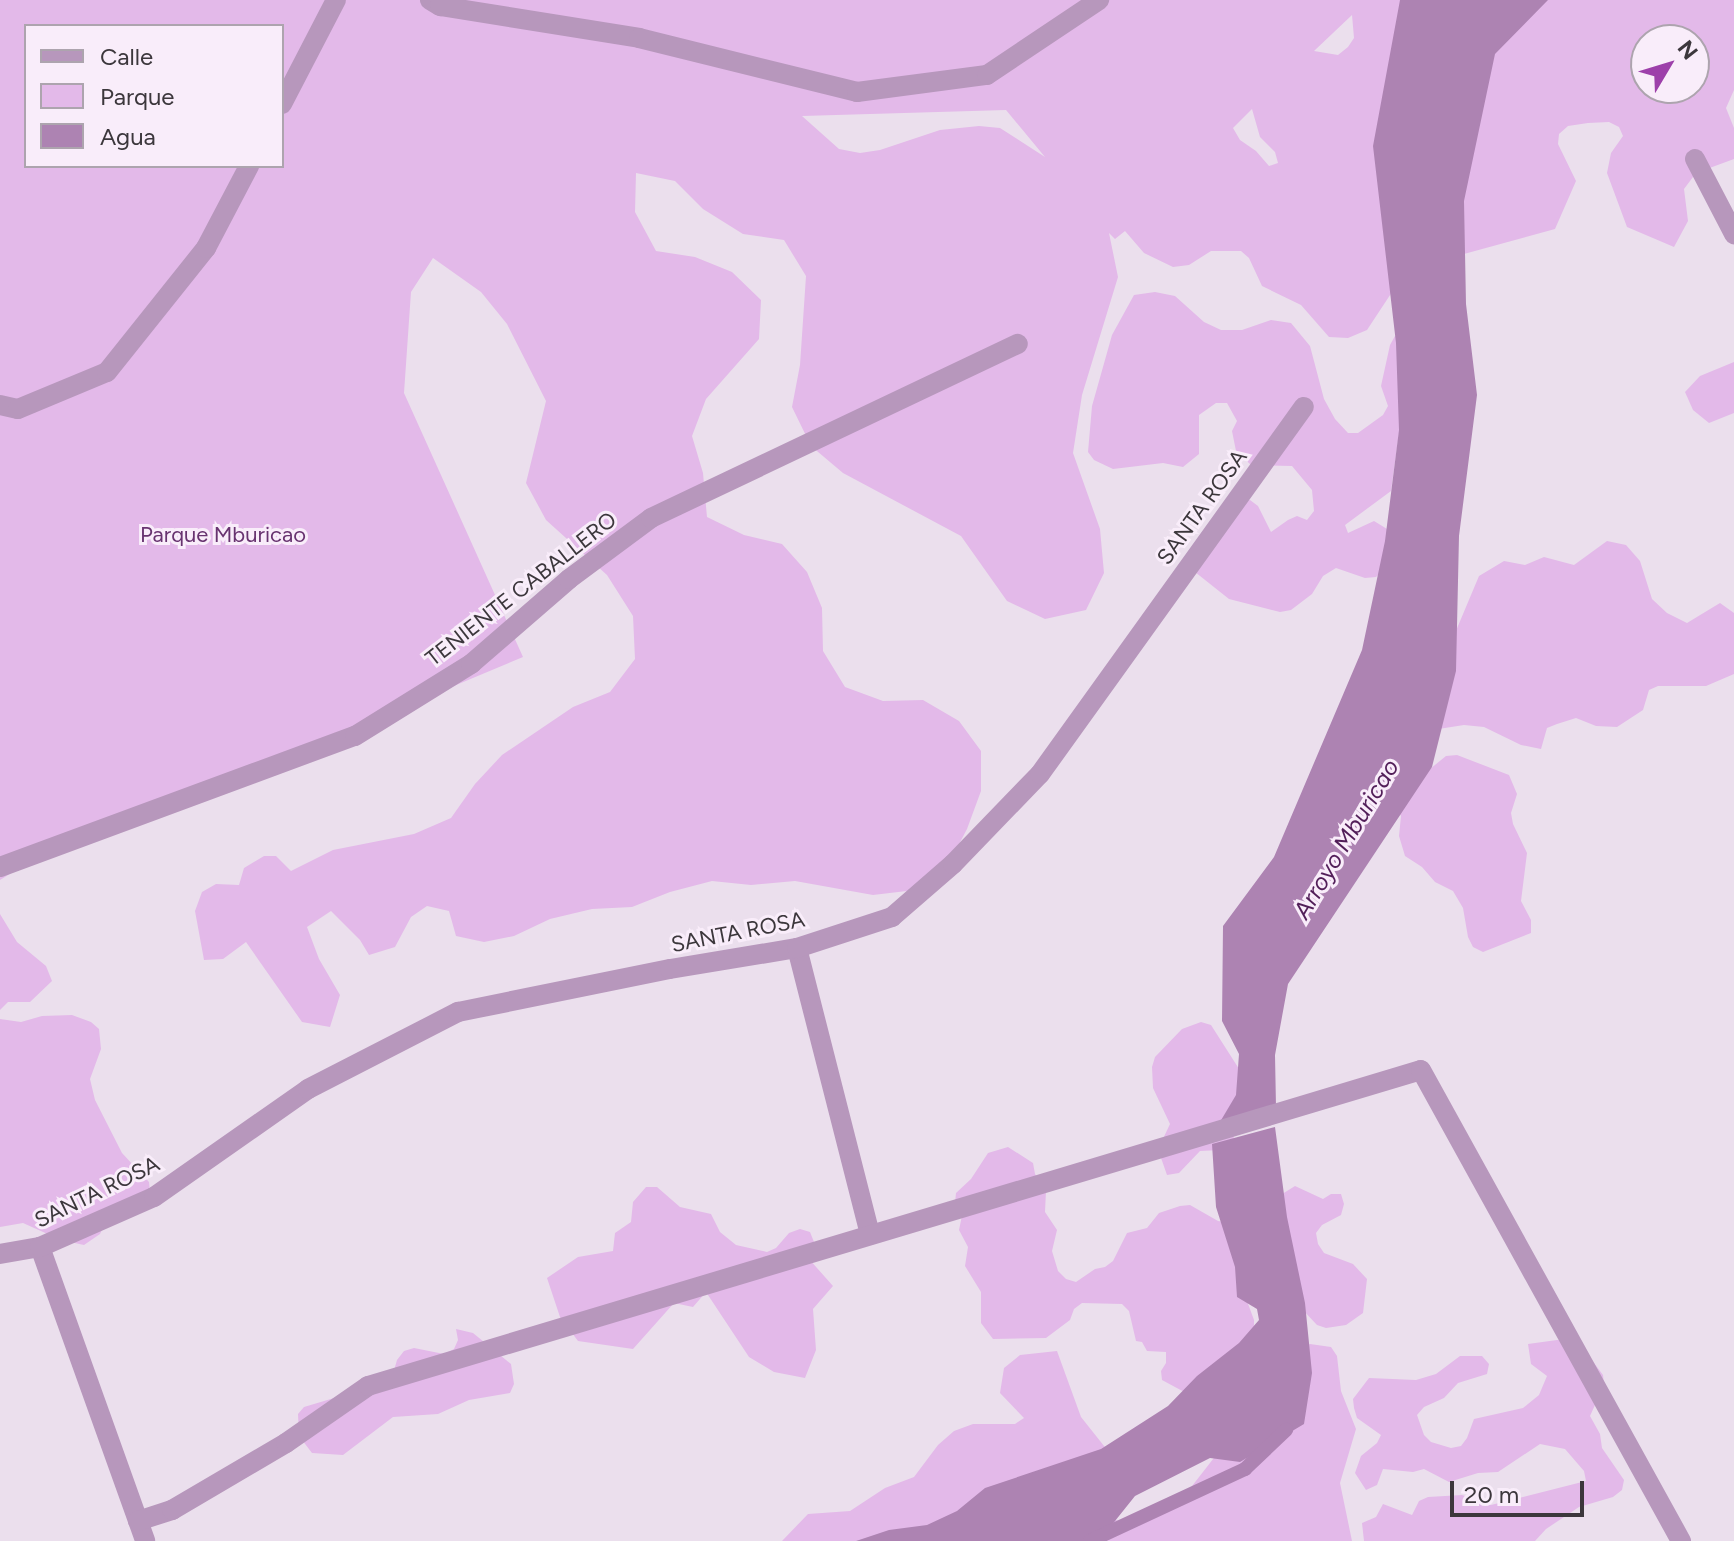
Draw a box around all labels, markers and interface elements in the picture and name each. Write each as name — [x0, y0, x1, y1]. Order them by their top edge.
legend — [24, 24, 284, 168]
north arrow — [1630, 24, 1710, 104]
text: N — [1672, 35, 1704, 65]
text: Calle — [100, 42, 153, 71]
text: Parque — [100, 82, 174, 111]
text: Agua — [100, 122, 156, 151]
street label: SANTA ROSA — [1151, 444, 1253, 570]
street label: TENIENTE CABALLERO — [420, 506, 622, 672]
park label: Parque Mburicao — [140, 522, 306, 548]
water label: Arroyo Mburicao — [1287, 754, 1405, 924]
street label: SANTA ROSA — [669, 906, 807, 958]
street label: SANTA ROSA — [30, 1150, 164, 1234]
scale bar — [1454, 1465, 1588, 1515]
text: 20 m — [1464, 1480, 1519, 1509]

